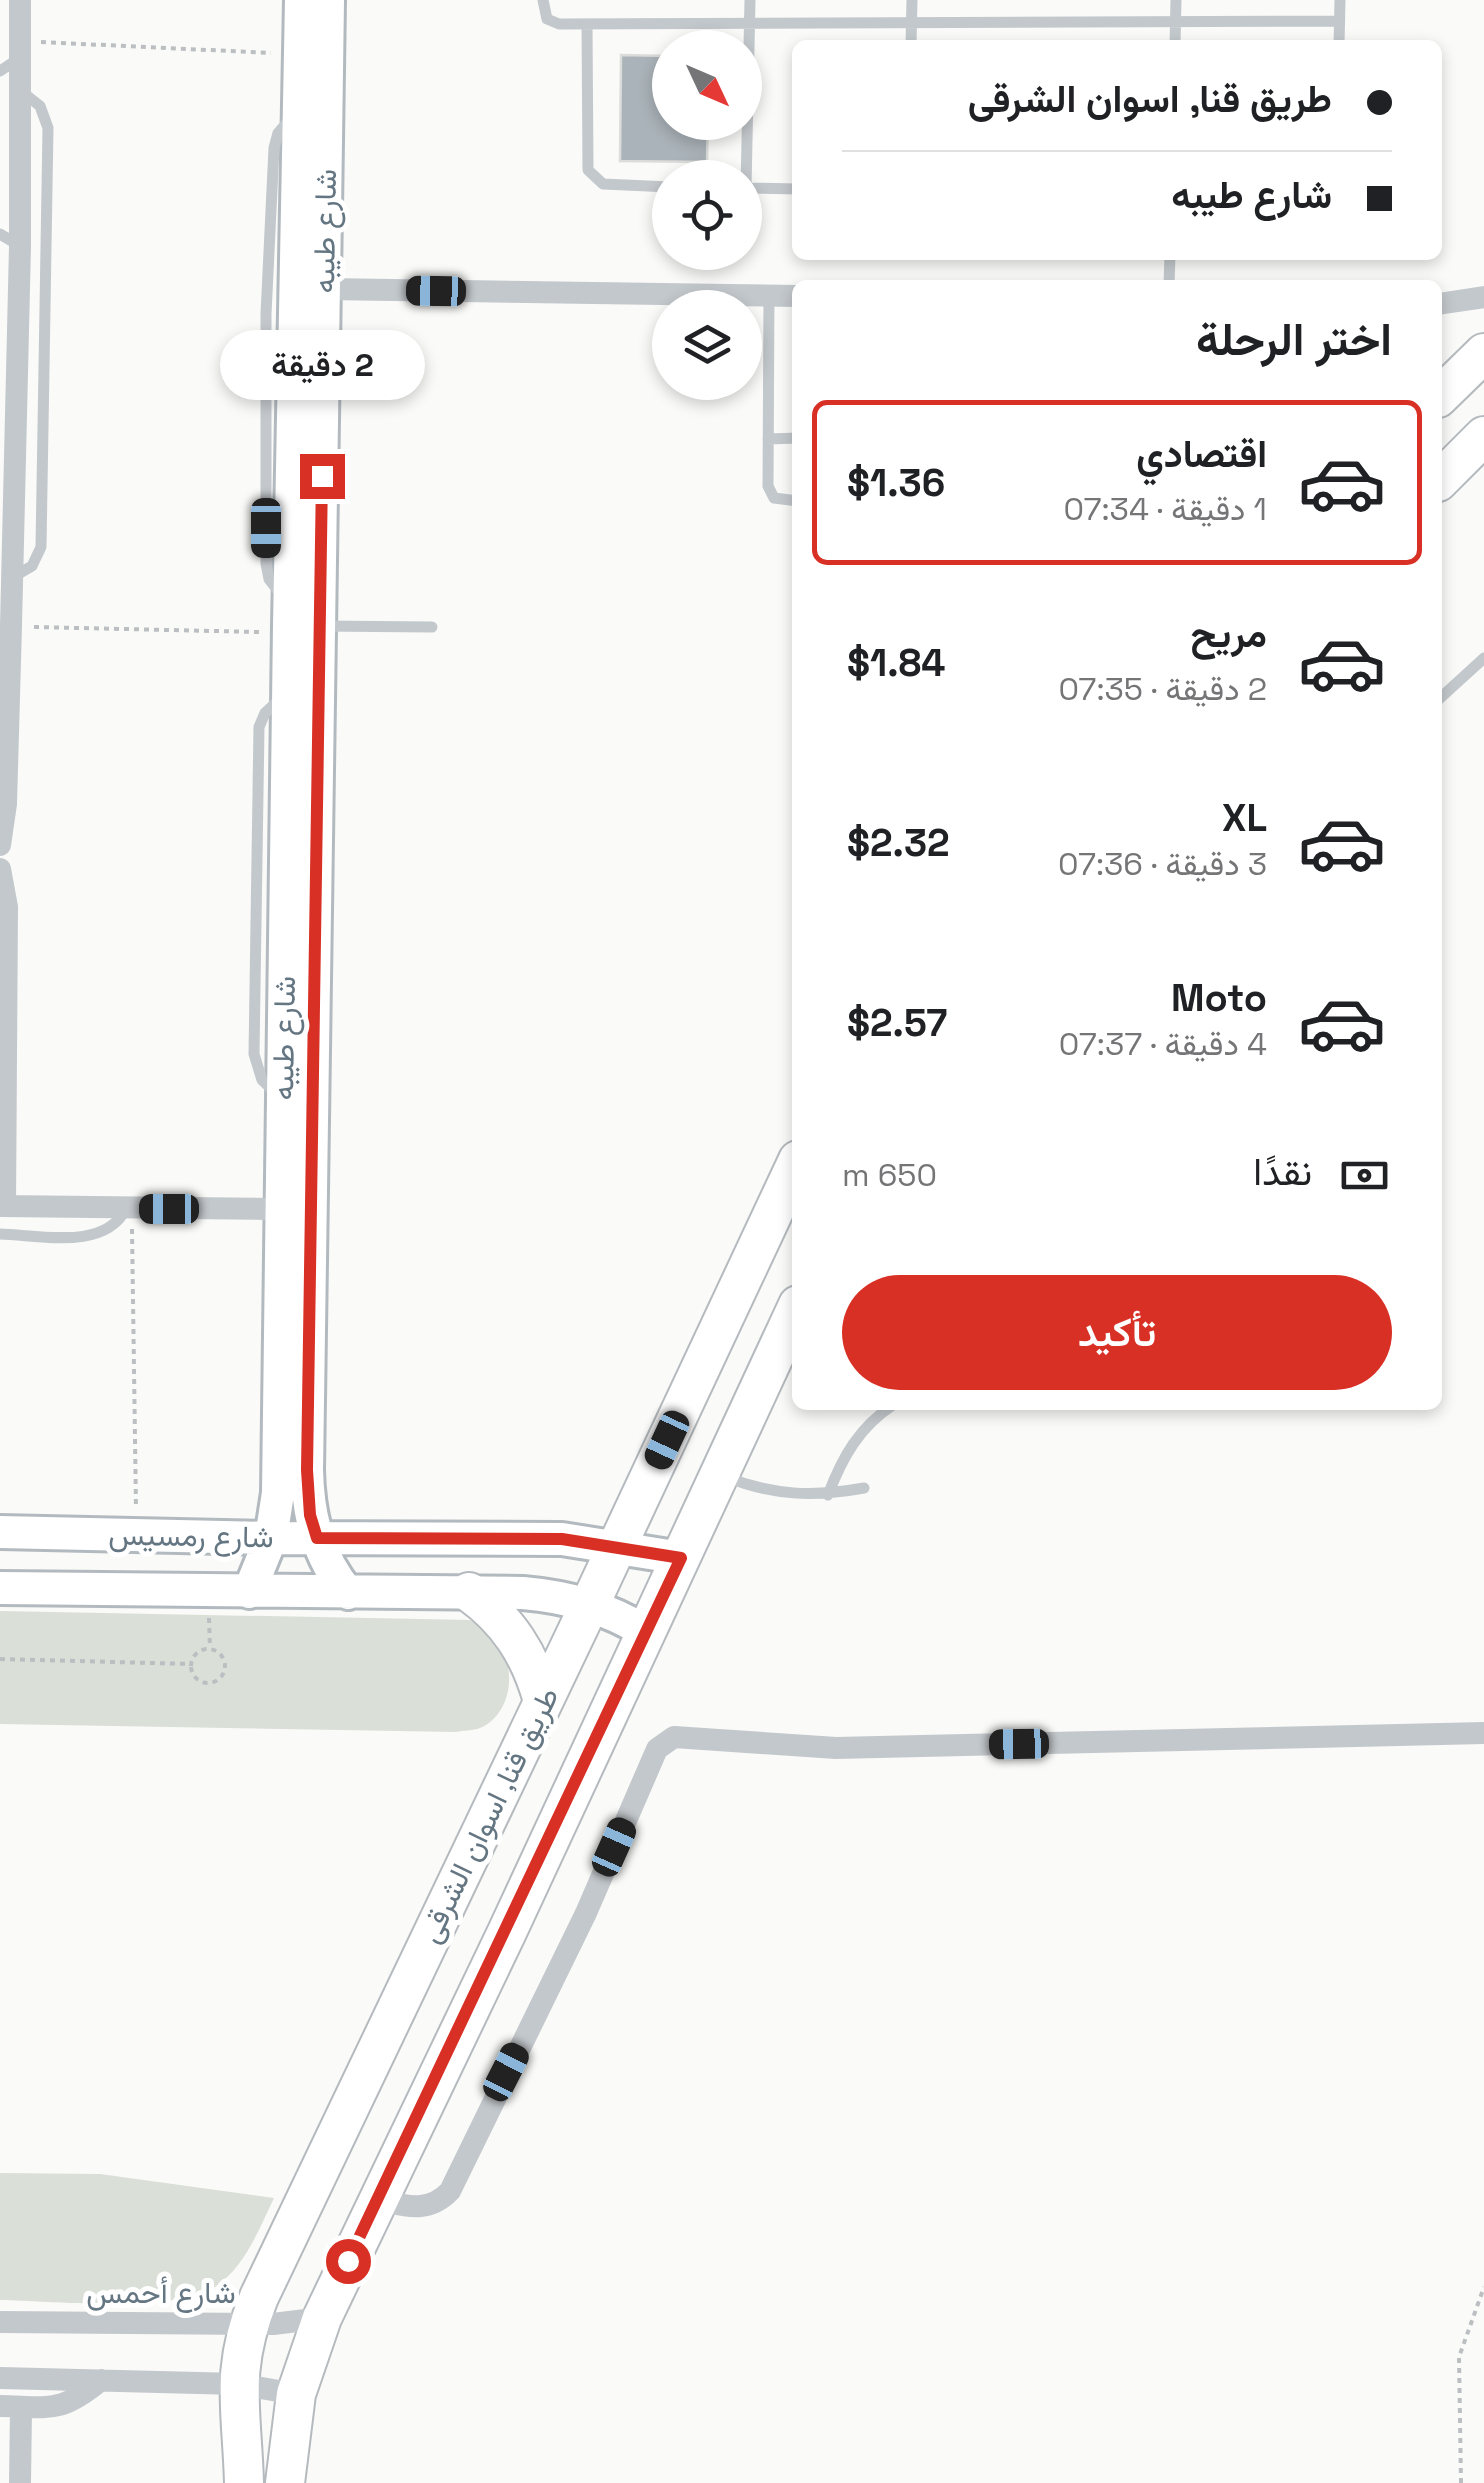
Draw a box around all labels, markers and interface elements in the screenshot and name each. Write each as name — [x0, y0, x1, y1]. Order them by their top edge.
north arrow — [652, 30, 762, 140]
map controls — [652, 30, 762, 400]
text: طريق قنا, اسوان الشرقى — [968, 75, 1332, 123]
button: locate — [652, 160, 762, 270]
street label: شارع طيبه — [304, 168, 346, 294]
text: شارع طيبه — [1171, 171, 1332, 219]
car — [406, 275, 466, 307]
button: layers — [652, 290, 762, 400]
text: اختر الرحلة — [1196, 311, 1392, 368]
callout: 2 دقيقة — [220, 331, 424, 401]
text: 2 دقيقة — [271, 345, 374, 385]
text: اقتصادي — [1136, 430, 1267, 478]
icon: car — [1297, 438, 1387, 528]
route end — [300, 454, 345, 499]
text: $1.36 — [847, 459, 945, 507]
text: 1 دقيقة · 07:34 — [1063, 489, 1267, 529]
car — [251, 498, 281, 558]
text: مريح — [1191, 610, 1267, 658]
icon: car — [1297, 618, 1387, 708]
text: $1.84 — [847, 639, 946, 687]
text: 2 دقيقة · 07:35 — [1058, 669, 1267, 709]
text: XL — [1222, 794, 1267, 842]
icon: car — [1297, 798, 1387, 888]
text: $2.32 — [847, 819, 950, 867]
text: 3 دقيقة · 07:36 — [1058, 844, 1267, 884]
text: Moto — [1171, 974, 1267, 1022]
street label: شارع طيبه — [263, 975, 305, 1101]
icon: car — [1297, 978, 1387, 1068]
text: $2.57 — [847, 999, 947, 1047]
text: 4 دقيقة · 07:37 — [1059, 1024, 1267, 1064]
text: نقدًا — [1253, 1148, 1312, 1196]
icon: cash — [1337, 1148, 1392, 1203]
text: 650 m — [842, 1155, 937, 1195]
car — [139, 1194, 199, 1224]
button: تأكيد — [842, 1275, 1392, 1390]
car — [641, 1406, 693, 1474]
street label: شارع رمسيس — [108, 1515, 274, 1557]
street label: طريق قنا, اسوان الشرقى — [410, 1680, 567, 1949]
car — [989, 1728, 1049, 1760]
car — [588, 1813, 640, 1881]
car — [479, 2038, 533, 2106]
route start — [326, 2239, 371, 2284]
street label: شارع أحمس — [86, 2273, 236, 2313]

